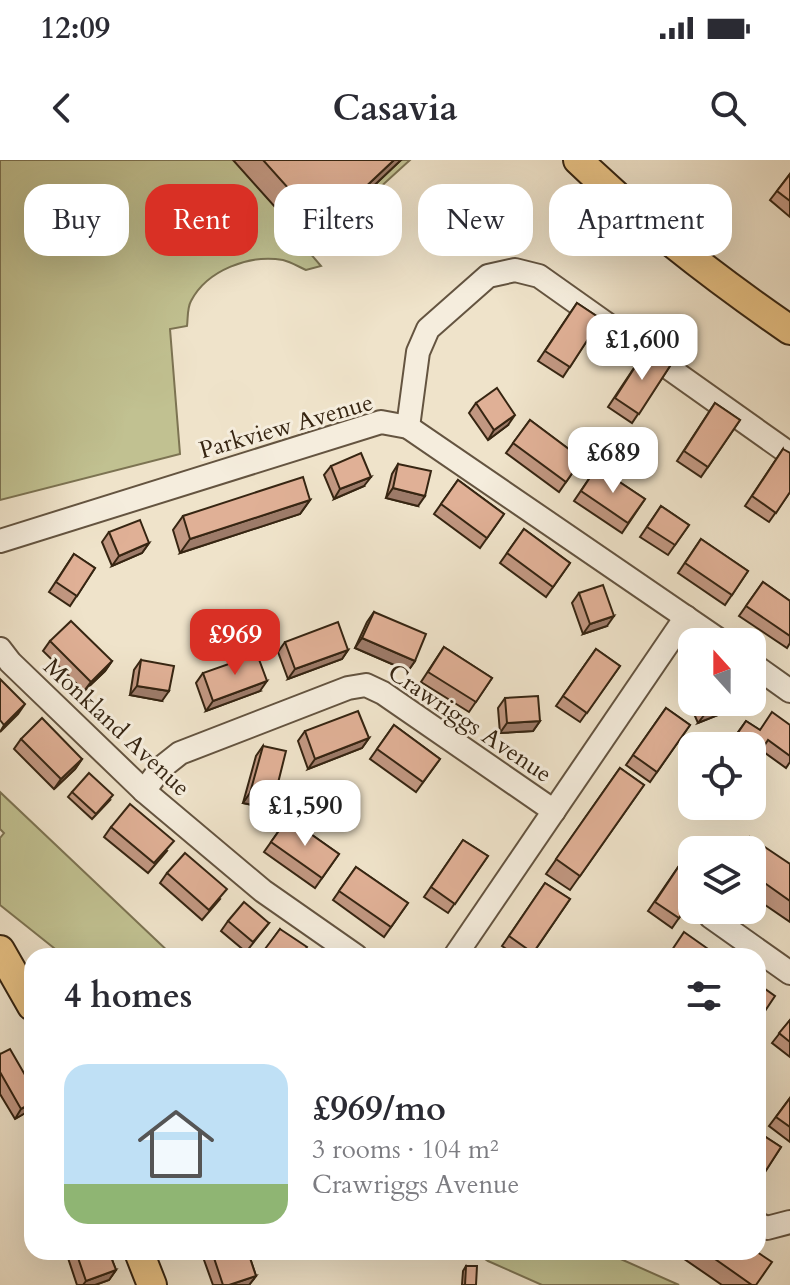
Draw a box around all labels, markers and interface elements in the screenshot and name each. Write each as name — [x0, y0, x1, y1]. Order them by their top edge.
text: 12:09 — [40, 8, 110, 49]
text: Casavia — [332, 84, 458, 133]
icon: back — [40, 86, 84, 130]
icon: search — [706, 86, 750, 130]
chip: Buy — [24, 184, 129, 256]
chip: Rent — [145, 184, 258, 256]
chip: Filters — [274, 184, 402, 256]
chip: New — [418, 184, 533, 256]
chip: Apartment — [549, 184, 732, 256]
pin: £1,600 — [577, 314, 707, 382]
text: £1,600 — [605, 322, 679, 357]
street label: Parkview Avenue — [195, 386, 377, 467]
pin: £689 — [566, 427, 660, 495]
text: £689 — [586, 435, 640, 470]
pin: £969 — [188, 609, 282, 677]
text: £969 — [208, 617, 262, 652]
north arrow — [678, 628, 766, 716]
map controls — [678, 628, 766, 924]
street label: Monkland Avenue — [36, 651, 197, 804]
street label: Crawriggs Avenue — [381, 656, 558, 791]
button: locate — [678, 732, 766, 820]
pin: £1,590 — [240, 780, 370, 848]
text: £1,590 — [268, 788, 342, 823]
button: layers — [678, 836, 766, 924]
text: 4 homes — [64, 973, 192, 1019]
icon: filters — [682, 974, 726, 1018]
text: £969/mo — [312, 1086, 446, 1132]
icon: home — [128, 1096, 224, 1192]
text: 3 rooms · 104 m² — [312, 1132, 499, 1167]
text: Crawriggs Avenue — [312, 1167, 519, 1202]

